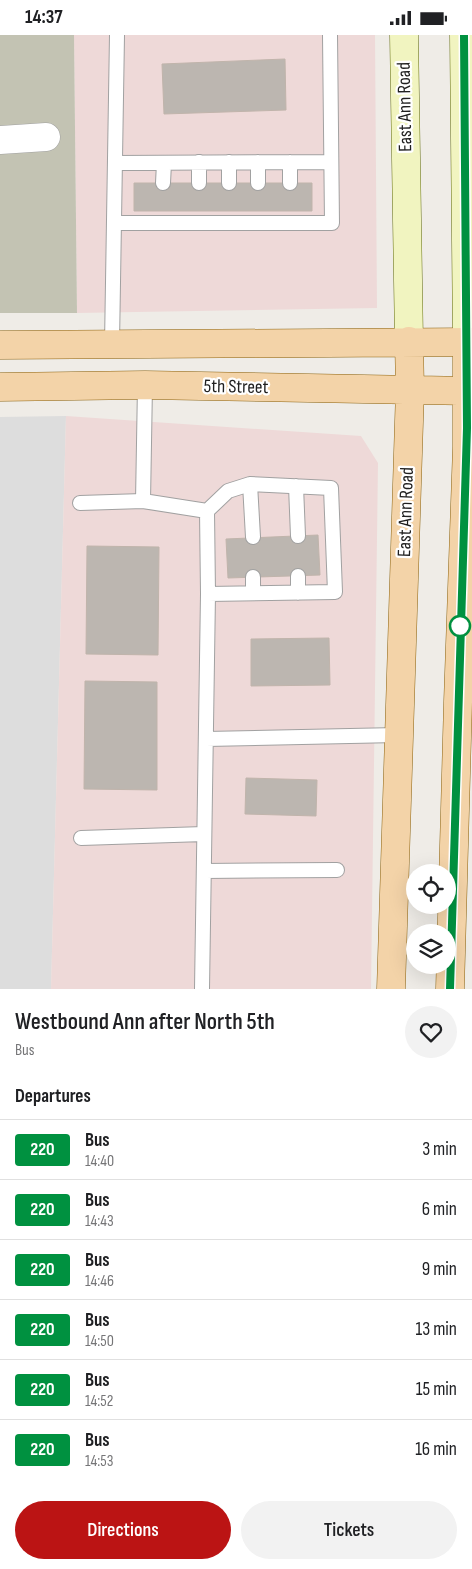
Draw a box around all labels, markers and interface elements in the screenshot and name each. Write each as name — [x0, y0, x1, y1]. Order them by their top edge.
text: 14:37 — [25, 6, 62, 29]
street label: East Ann Road — [393, 62, 417, 152]
street label: 5th Street — [203, 375, 269, 399]
street label: East Ann Road — [393, 467, 419, 557]
unlabelled marker — [449, 615, 471, 637]
map controls — [406, 864, 456, 974]
button: locate — [406, 864, 456, 914]
button: layers — [406, 924, 456, 974]
button: heart — [405, 1006, 457, 1058]
text: Westbound Ann after North 5th — [15, 1007, 275, 1036]
text: Bus — [15, 1041, 35, 1060]
text: Departures — [15, 1085, 91, 1108]
text: Bus — [85, 1129, 110, 1152]
text: 3 min — [422, 1138, 457, 1161]
text: 220 — [30, 1139, 55, 1160]
text: 14:40 — [85, 1152, 114, 1171]
text: Bus — [85, 1189, 110, 1212]
text: 6 min — [422, 1198, 457, 1221]
text: 220 — [30, 1199, 55, 1220]
text: 14:43 — [85, 1212, 114, 1231]
text: Bus — [85, 1249, 110, 1272]
text: 9 min — [422, 1258, 457, 1281]
text: 220 — [30, 1259, 55, 1280]
text: 14:46 — [85, 1272, 114, 1291]
text: Bus — [85, 1309, 110, 1332]
text: 13 min — [416, 1318, 457, 1341]
text: 220 — [30, 1319, 55, 1340]
text: 14:50 — [85, 1332, 114, 1351]
text: Bus — [85, 1369, 110, 1392]
text: 15 min — [416, 1378, 457, 1401]
text: 220 — [30, 1379, 55, 1400]
text: 14:52 — [85, 1392, 113, 1411]
text: Bus — [85, 1429, 110, 1452]
text: 16 min — [415, 1438, 457, 1461]
text: 220 — [30, 1439, 55, 1460]
text: 14:53 — [85, 1452, 113, 1471]
button: Directions — [15, 1501, 231, 1559]
button: Tickets — [241, 1501, 457, 1559]

